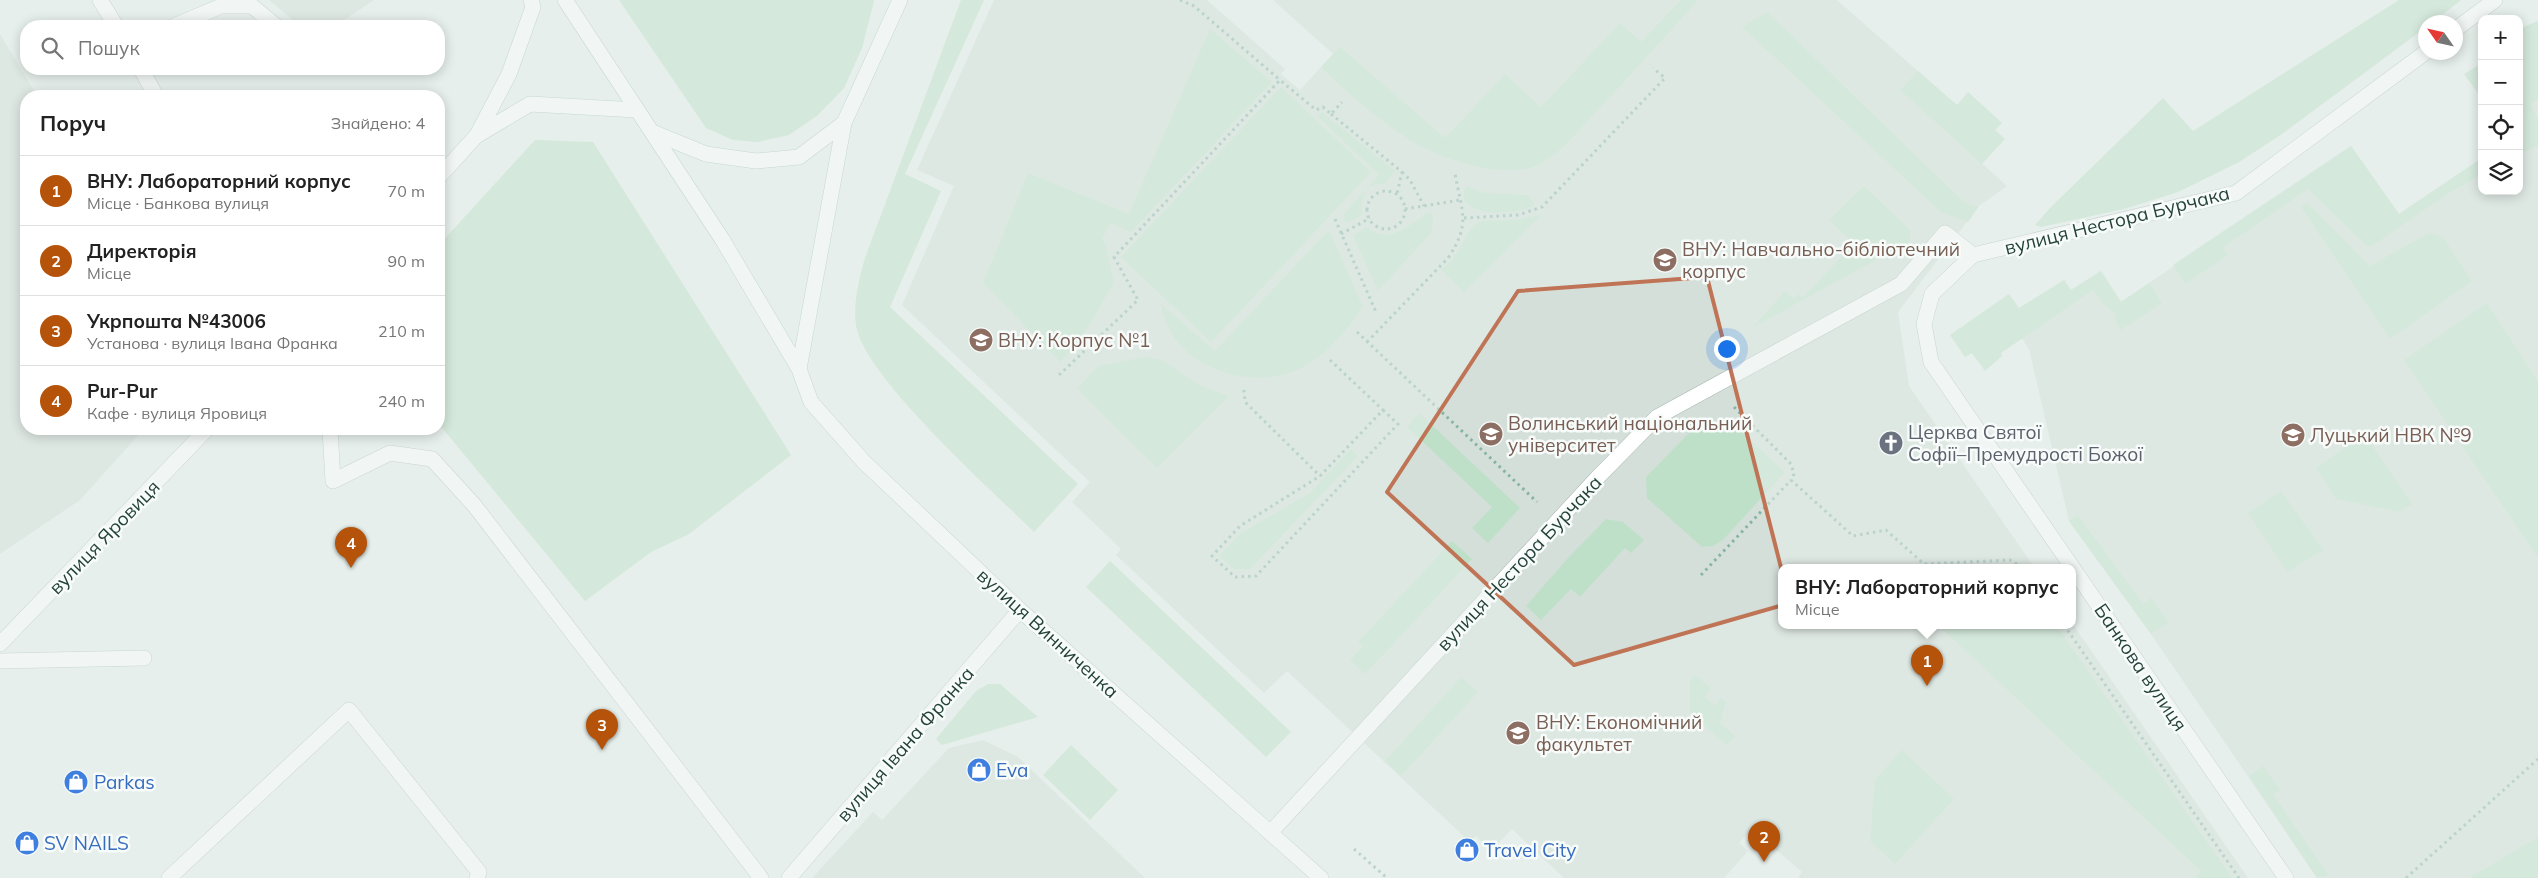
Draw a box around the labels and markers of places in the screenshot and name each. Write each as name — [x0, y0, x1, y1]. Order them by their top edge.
place label: ВНУ: Навчально-бібліотечний корпус — [1682, 237, 1960, 283]
school or university icon: ВНУ: Навчально-бібліотечний корпус — [1652, 247, 1678, 273]
school or university icon: ВНУ: Корпус №1 — [968, 327, 994, 353]
place label: ВНУ: Корпус №1 — [998, 328, 1150, 352]
place label: Волинський національний університет — [1508, 411, 1752, 457]
place label: Церква Святої Софії–Премудрості Божої — [1908, 420, 2143, 466]
school or university icon: Волинський національний університет — [1478, 421, 1504, 447]
school or university icon: Луцький НВК №9 — [2280, 422, 2306, 448]
place label: Луцький НВК №9 — [2310, 423, 2472, 447]
church icon: Церква Святої Софії–Премудрості Божої — [1878, 430, 1904, 456]
pin: 4 — [335, 527, 367, 568]
pin: 1 — [1911, 645, 1943, 686]
pin: 3 — [586, 709, 618, 750]
place label: ВНУ: Економічний факультет — [1536, 710, 1702, 756]
school or university icon: ВНУ: Економічний факультет — [1505, 720, 1531, 746]
shop icon: Eva — [966, 757, 992, 783]
place label: Eva — [996, 758, 1028, 782]
shop icon: Parkas — [63, 769, 89, 795]
place label: Parkas — [94, 770, 155, 794]
pin: 2 — [1748, 821, 1780, 862]
shop icon: SV NAILS — [14, 830, 40, 856]
place label: SV NAILS — [44, 831, 129, 855]
shop icon: Travel City — [1454, 837, 1480, 863]
place label: Travel City — [1484, 838, 1576, 862]

